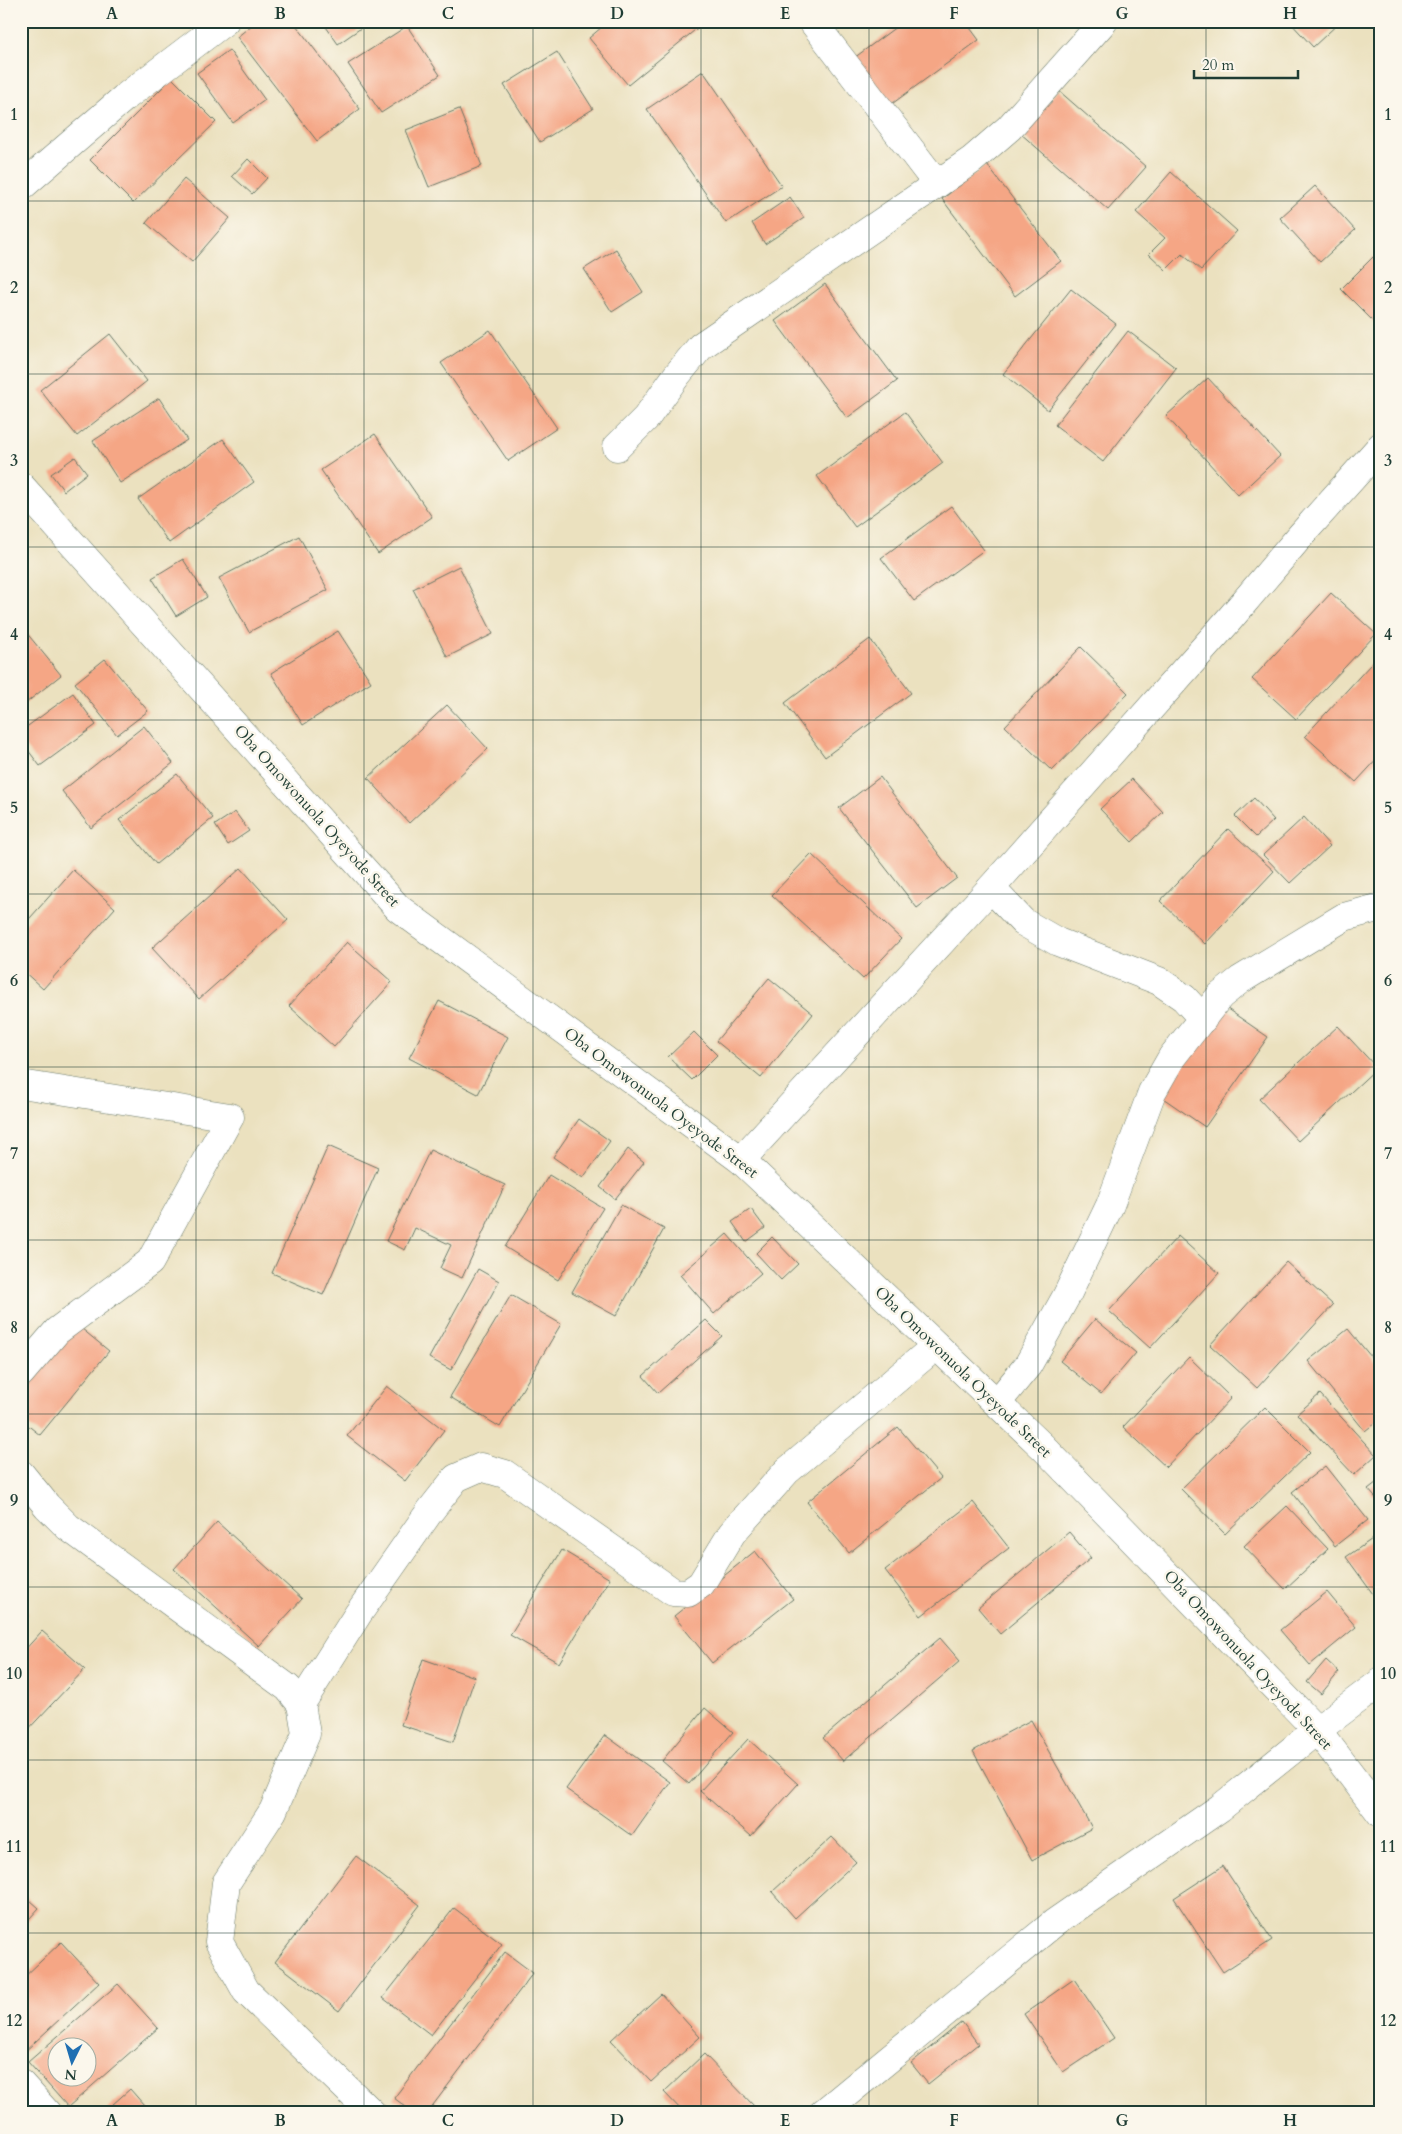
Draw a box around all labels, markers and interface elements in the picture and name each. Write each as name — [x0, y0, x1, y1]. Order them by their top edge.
text: A — [106, 3, 118, 25]
text: B — [274, 3, 286, 25]
text: C — [442, 3, 454, 25]
text: D — [610, 3, 624, 25]
text: E — [780, 3, 790, 25]
text: F — [949, 3, 959, 25]
text: G — [1115, 3, 1129, 25]
text: H — [1283, 3, 1297, 25]
scale bar — [1194, 48, 1298, 80]
text: 20 m — [1202, 55, 1234, 75]
text: 1 — [10, 104, 18, 126]
text: 1 — [1384, 104, 1392, 126]
text: 2 — [10, 277, 18, 299]
text: 2 — [1384, 277, 1392, 299]
text: 3 — [10, 450, 18, 472]
text: 3 — [1384, 450, 1392, 472]
text: 4 — [10, 624, 18, 646]
text: 4 — [1384, 624, 1392, 646]
street label: Oba Omowonuola Oyeyode Street — [229, 720, 405, 912]
text: 5 — [10, 797, 18, 819]
text: 5 — [1384, 797, 1392, 819]
text: 6 — [10, 970, 18, 992]
text: 6 — [1384, 970, 1392, 992]
street label: Oba Omowonuola Oyeyode Street — [559, 1023, 763, 1183]
text: 7 — [10, 1143, 18, 1165]
text: 7 — [1384, 1143, 1392, 1165]
street label: Oba Omowonuola Oyeyode Street — [870, 1281, 1056, 1463]
text: 8 — [10, 1317, 18, 1339]
text: 8 — [1384, 1317, 1392, 1339]
text: 9 — [10, 1490, 18, 1512]
text: 9 — [1384, 1490, 1392, 1512]
street label: Oba Omowonuola Oyeyode Street — [1159, 1565, 1337, 1755]
text: 10 — [6, 1663, 22, 1685]
text: 10 — [1380, 1663, 1396, 1685]
text: 11 — [6, 1836, 22, 1858]
text: 11 — [1380, 1836, 1396, 1858]
text: 12 — [6, 2010, 22, 2032]
text: 12 — [1380, 2010, 1396, 2032]
north arrow — [48, 2036, 98, 2086]
text: N — [64, 2064, 78, 2084]
text: A — [106, 2110, 118, 2132]
text: B — [274, 2110, 286, 2132]
text: C — [442, 2110, 454, 2132]
text: D — [610, 2110, 624, 2132]
text: E — [780, 2110, 790, 2132]
text: F — [949, 2110, 959, 2132]
text: G — [1115, 2110, 1129, 2132]
text: H — [1283, 2110, 1297, 2132]

